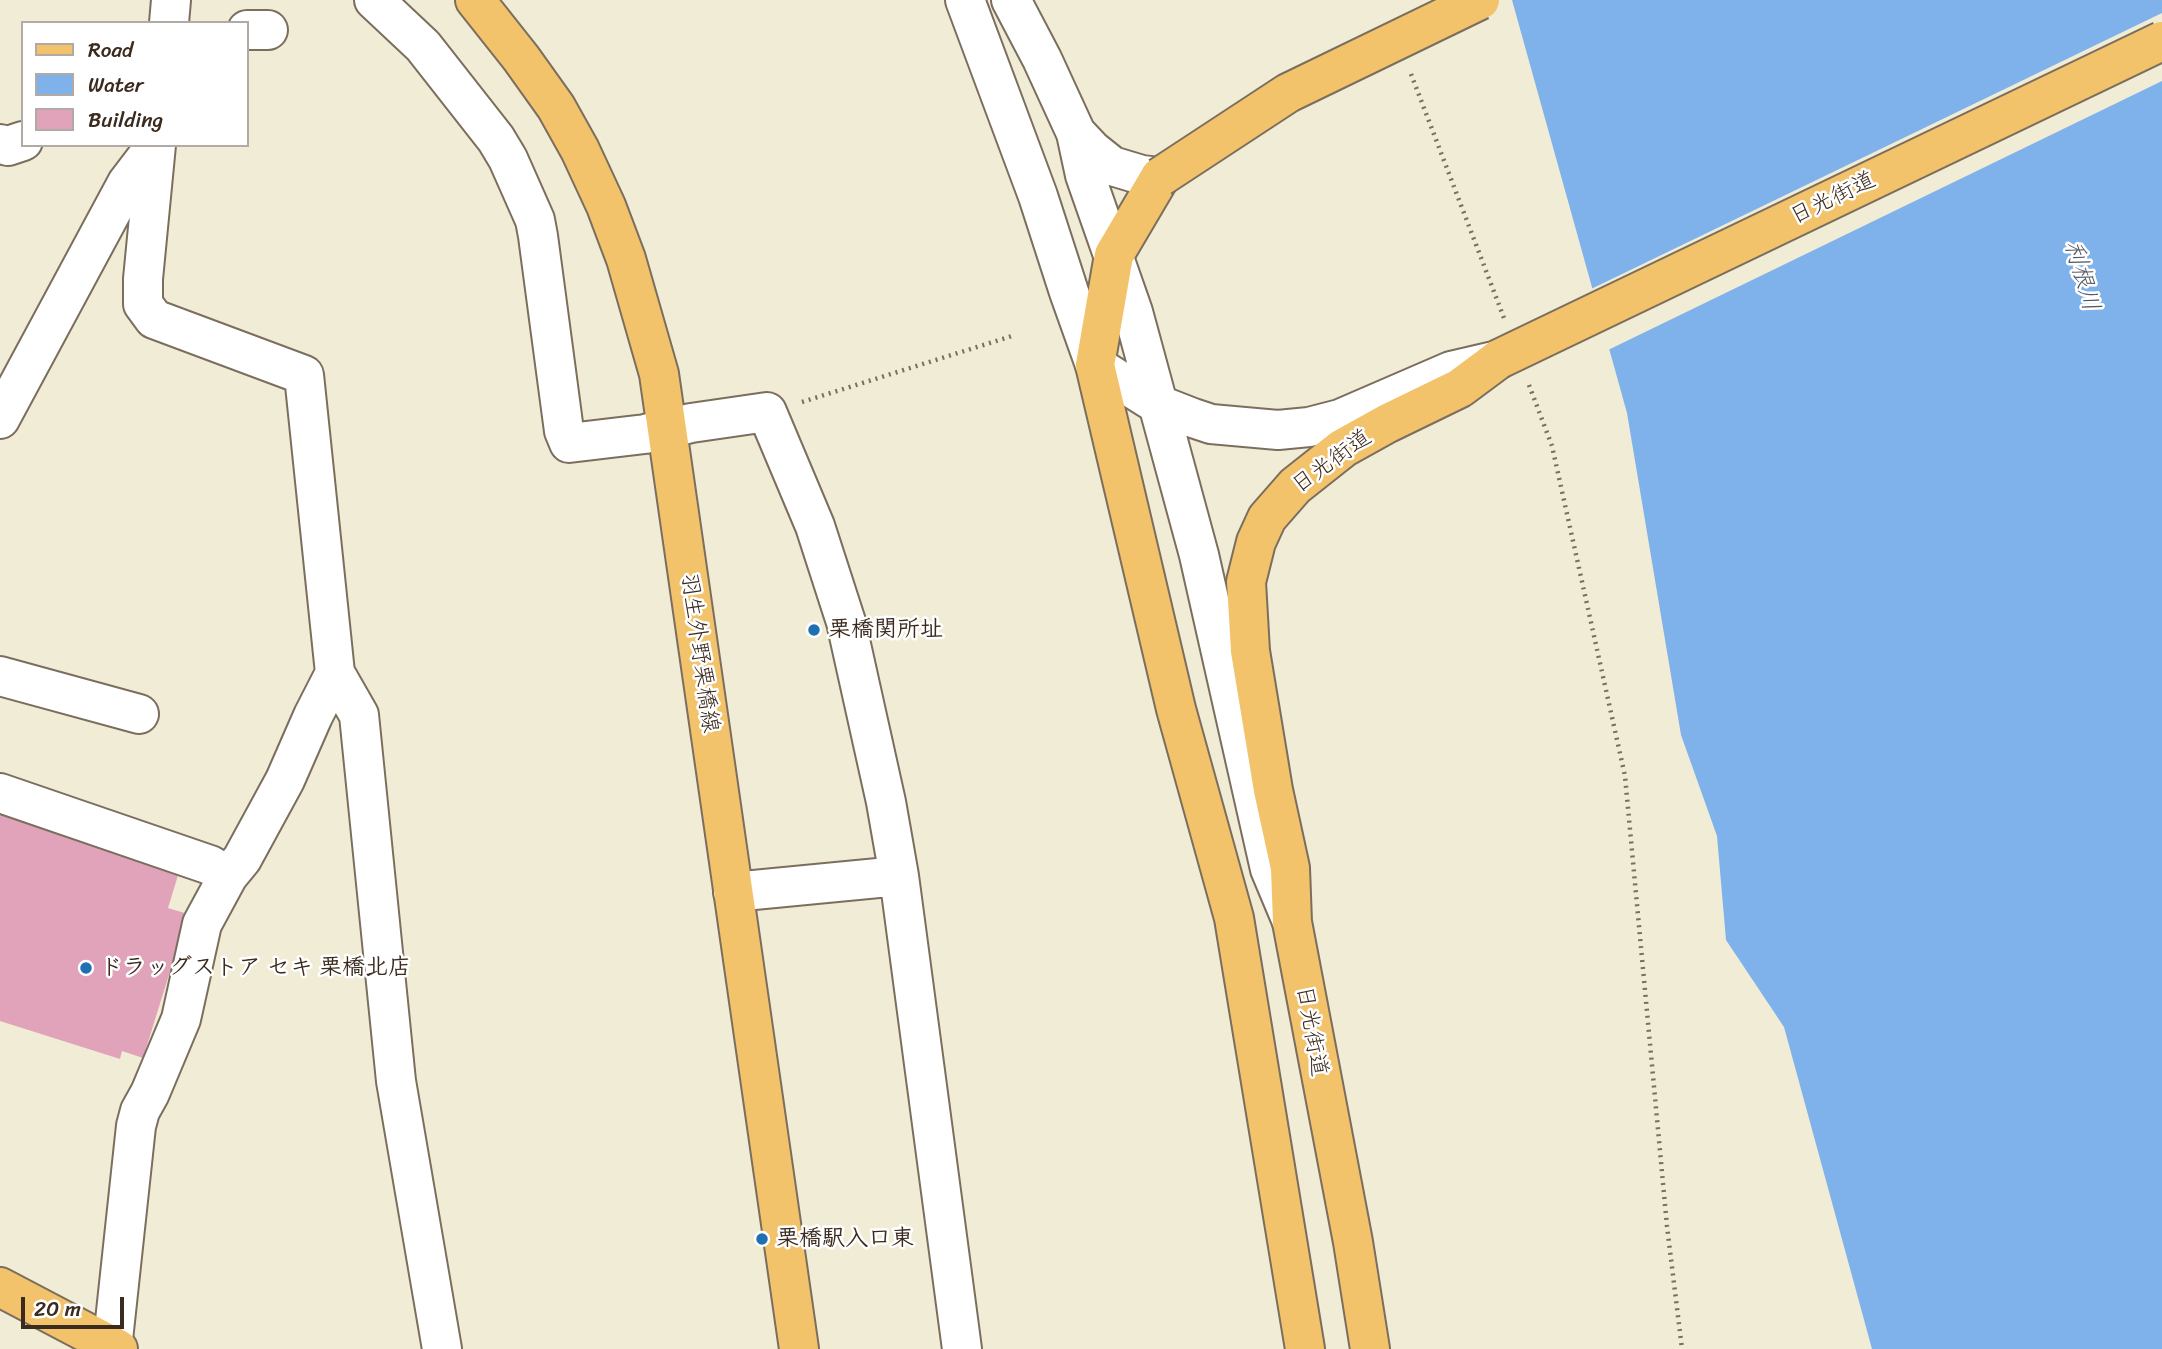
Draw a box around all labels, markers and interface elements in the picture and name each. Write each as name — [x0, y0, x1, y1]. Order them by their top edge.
legend — [21, 21, 248, 147]
text: Road — [88, 31, 133, 69]
text: Water — [88, 66, 143, 104]
text: Building — [88, 101, 163, 139]
street label: 日光街道 — [1786, 166, 1880, 232]
water label: 利根川 — [2057, 237, 2105, 315]
street label: 日光街道 — [1287, 424, 1377, 500]
street label: 羽生外野栗橋線 — [674, 571, 724, 735]
place label: 栗橋関所址 — [828, 616, 943, 644]
marker: 栗橋関所址 — [806, 622, 822, 638]
place label: ドラッグストア セキ 栗橋北店 — [100, 954, 411, 982]
marker: ドラッグストア セキ 栗橋北店 — [78, 960, 94, 976]
street label: 日光街道 — [1289, 983, 1333, 1079]
place label: 栗橋駅入口東 — [776, 1225, 914, 1253]
marker: 栗橋駅入口東 — [754, 1231, 770, 1247]
scale bar — [24, 1282, 128, 1326]
text: 20 m — [34, 1290, 81, 1328]

